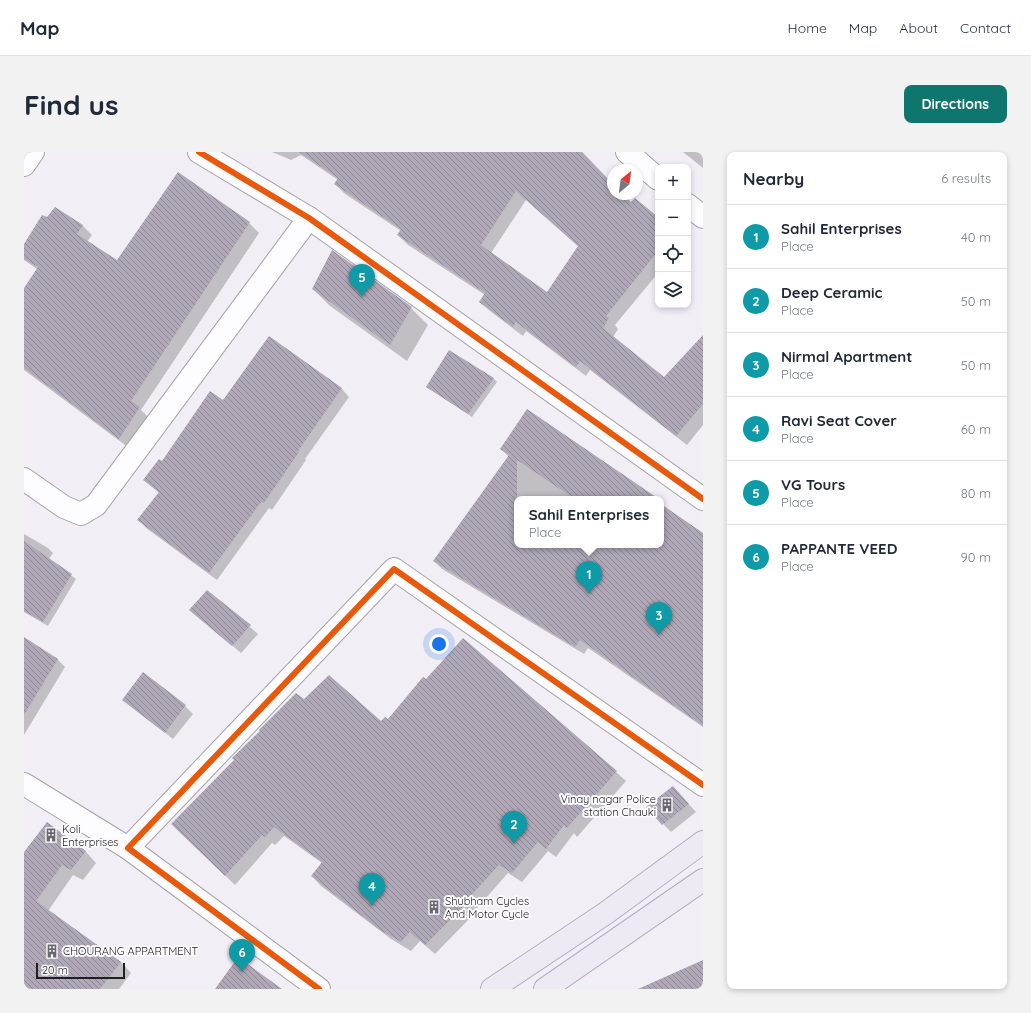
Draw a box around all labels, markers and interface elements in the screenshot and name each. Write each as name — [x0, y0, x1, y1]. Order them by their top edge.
text: Map — [20, 16, 59, 40]
text: Home — [788, 19, 827, 37]
text: Map — [849, 19, 877, 37]
text: About — [899, 19, 938, 37]
text: Contact — [960, 19, 1011, 37]
button: Directions — [904, 85, 1007, 123]
text: Find us — [24, 87, 118, 122]
north arrow — [607, 164, 643, 200]
map controls — [655, 164, 691, 308]
button: + — [655, 164, 691, 200]
text: Nearby — [743, 168, 804, 189]
text: 6 results — [941, 170, 991, 186]
button: − — [655, 200, 691, 236]
text: Sahil Enterprises — [781, 219, 902, 238]
text: 1 — [753, 229, 759, 245]
text: 40 m — [961, 229, 991, 245]
button: locate — [655, 236, 691, 272]
text: Place — [781, 238, 814, 254]
pin: 5 — [349, 264, 375, 297]
button: layers — [655, 272, 691, 308]
text: Deep Ceramic — [781, 283, 882, 302]
text: 2 — [752, 293, 760, 309]
text: 50 m — [961, 293, 991, 309]
text: Place — [781, 302, 814, 318]
text: Nirmal Apartment — [781, 347, 912, 366]
text: 3 — [753, 357, 759, 373]
text: 50 m — [961, 357, 991, 373]
text: Place — [781, 366, 814, 382]
text: Ravi Seat Cover — [781, 411, 897, 430]
text: 4 — [752, 421, 760, 437]
text: 60 m — [961, 421, 991, 437]
text: Place — [781, 430, 814, 446]
text: VG Tours — [781, 475, 845, 494]
text: 5 — [752, 485, 760, 501]
text: 80 m — [961, 485, 991, 501]
text: Place — [781, 494, 814, 510]
popup — [514, 496, 664, 548]
text: Sahil Enterprises — [529, 505, 649, 524]
text: Place — [529, 524, 561, 540]
text: PAPPANTE VEED — [781, 539, 897, 558]
text: 6 — [752, 549, 760, 565]
text: 90 m — [961, 549, 991, 565]
text: Place — [781, 558, 814, 574]
pin: 1 — [576, 561, 602, 594]
pin: 3 — [646, 602, 672, 635]
your location — [429, 634, 449, 654]
place label: Vinay nagar Police station Chauki — [560, 792, 656, 819]
building icon: Vinay nagar Police station Chauki — [659, 797, 675, 813]
pin: 2 — [501, 811, 527, 844]
place label: Koli Enterprises — [62, 822, 119, 849]
building icon: Koli Enterprises — [43, 827, 59, 843]
pin: 4 — [359, 873, 385, 906]
place label: Shubham Cycles And Motor Cycle — [445, 894, 529, 921]
building icon: Shubham Cycles And Motor Cycle — [426, 899, 442, 915]
pin: 6 — [229, 939, 255, 972]
building icon: CHOURANG APPARTMENT — [44, 943, 60, 959]
place label: CHOURANG APPARTMENT — [63, 944, 199, 958]
scale bar — [36, 961, 125, 980]
text: 20 m — [42, 963, 68, 977]

